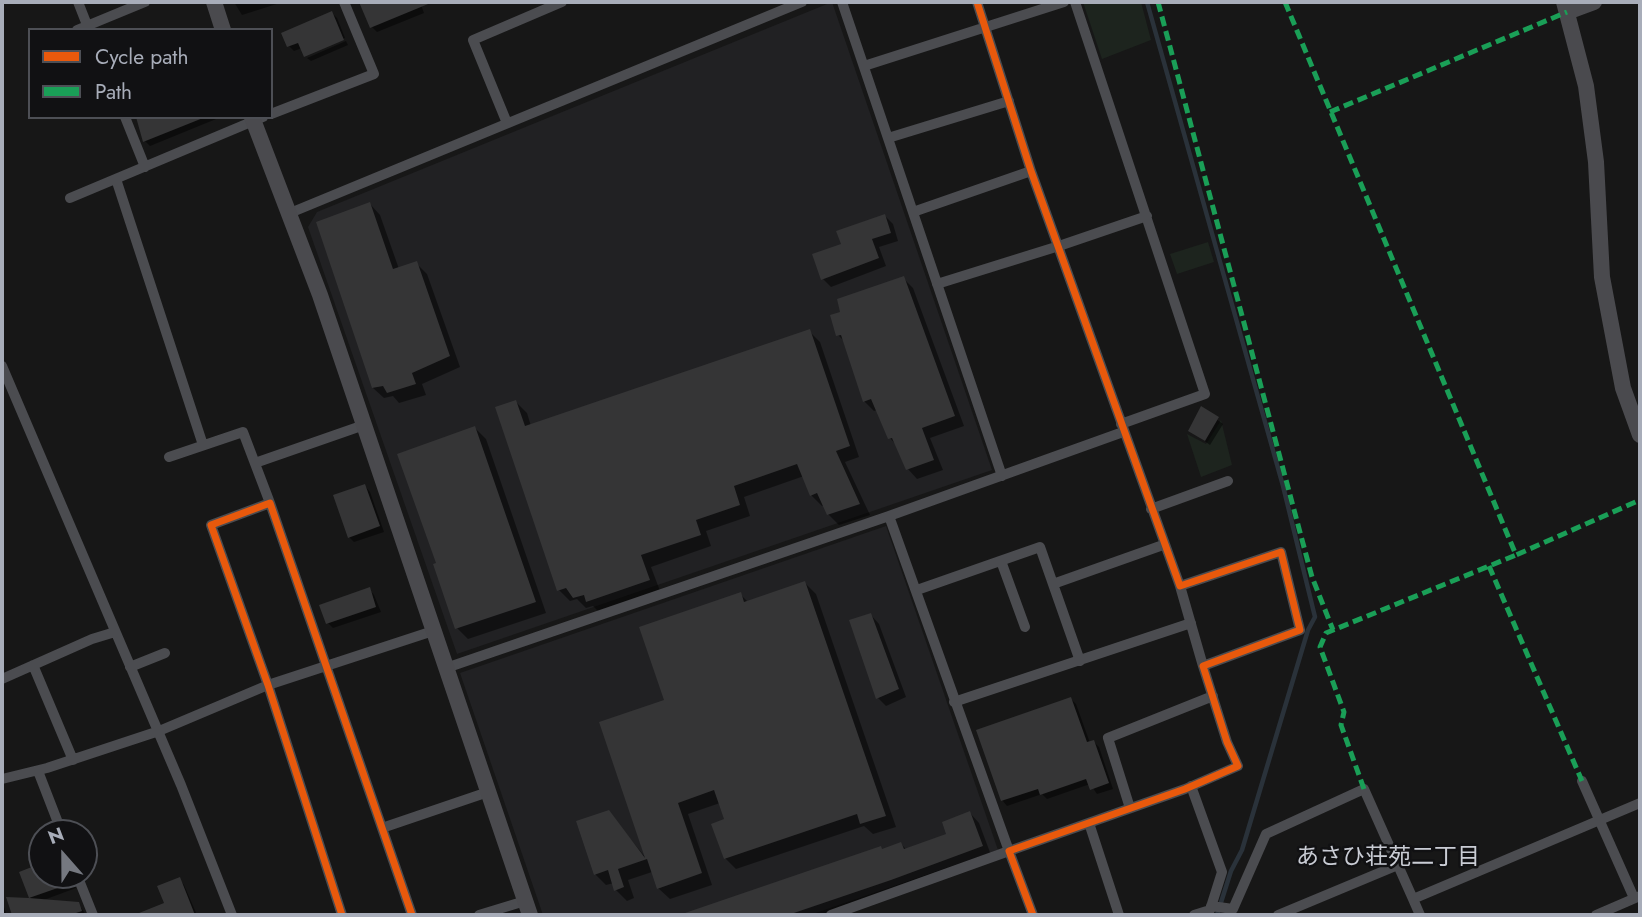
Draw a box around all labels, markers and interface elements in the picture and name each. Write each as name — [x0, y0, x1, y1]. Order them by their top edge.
legend — [28, 28, 273, 119]
text: Cycle path — [95, 42, 188, 72]
text: Path — [95, 77, 132, 107]
north arrow — [28, 819, 98, 889]
text: N — [44, 820, 68, 851]
district label: あさひ荘苑二丁目 — [1296, 844, 1480, 872]

